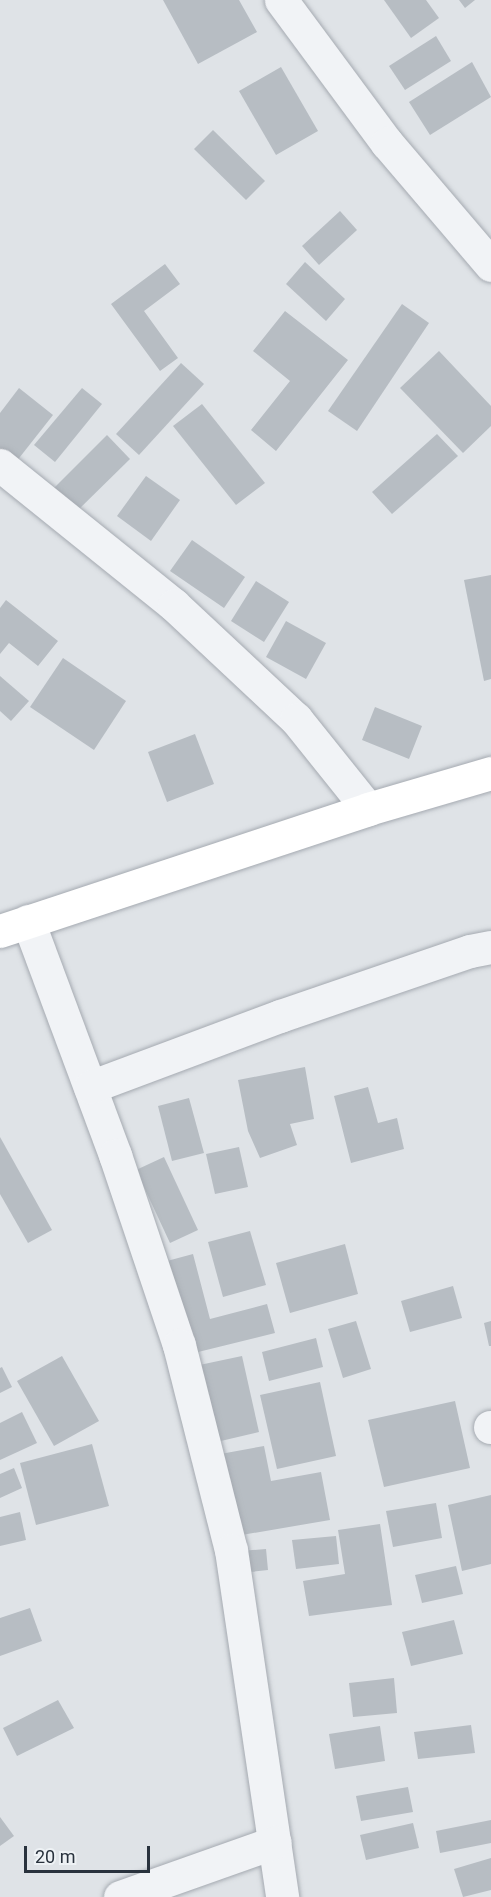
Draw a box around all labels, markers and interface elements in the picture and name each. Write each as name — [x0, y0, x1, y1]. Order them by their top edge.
scale bar — [27, 1834, 153, 1872]
text: 20 m — [35, 1846, 75, 1867]

